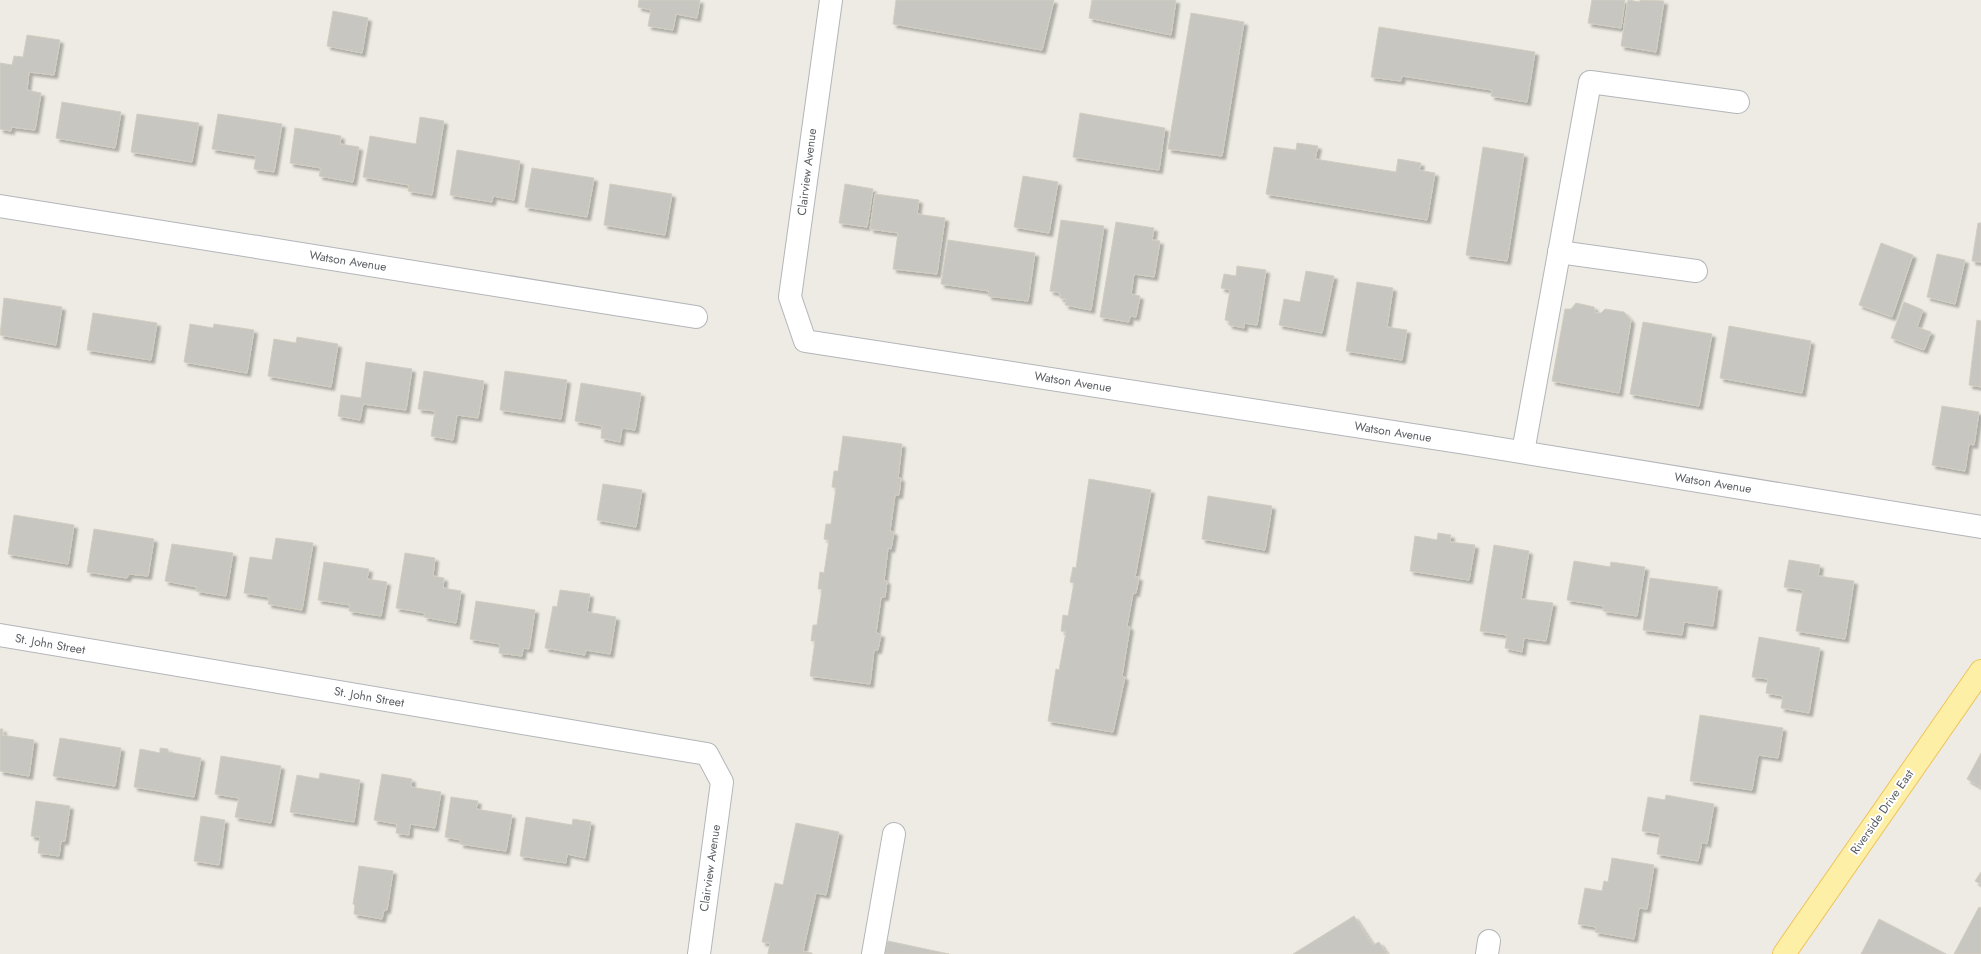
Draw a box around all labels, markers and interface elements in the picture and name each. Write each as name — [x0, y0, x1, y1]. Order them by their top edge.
street label: Clairview Avenue — [793, 127, 821, 217]
street label: Watson Avenue — [308, 246, 388, 276]
street label: Watson Avenue — [1033, 367, 1113, 397]
street label: Watson Avenue — [1353, 417, 1433, 447]
street label: Watson Avenue — [1673, 468, 1753, 498]
street label: St. John Street — [14, 629, 87, 659]
street label: St. John Street — [333, 682, 406, 712]
street label: Riverside Drive East — [1846, 766, 1918, 858]
street label: Clairview Avenue — [695, 823, 725, 913]

